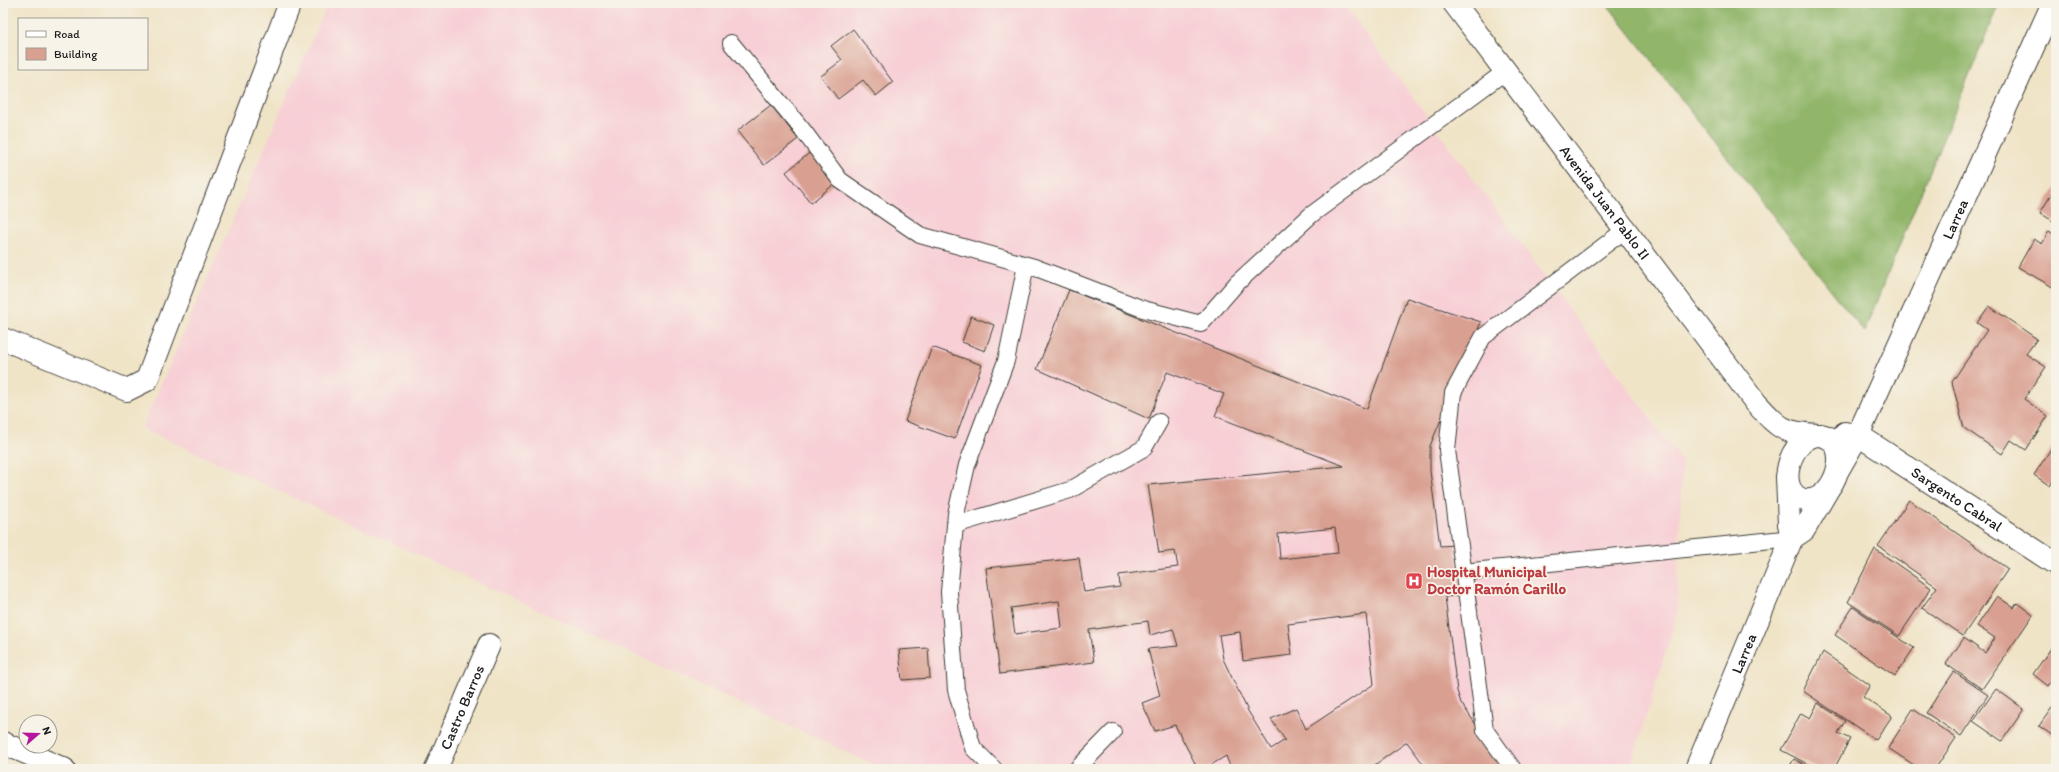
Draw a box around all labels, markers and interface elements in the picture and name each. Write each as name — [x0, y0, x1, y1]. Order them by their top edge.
legend — [18, 18, 148, 70]
text: Road — [54, 27, 80, 41]
text: Building — [54, 47, 98, 61]
street label: Avenida Juan Pablo II — [1556, 142, 1654, 263]
street label: Larrea — [1939, 196, 1972, 242]
street label: Sargento Cabral — [1908, 463, 2006, 536]
place label: Hospital Municipal Doctor Ramón Carillo — [1427, 563, 1566, 598]
hospital icon: Hospital Municipal Doctor Ramón Carillo — [1404, 571, 1424, 591]
street label: Larrea — [1728, 631, 1760, 676]
street label: Castro Barros — [436, 662, 488, 752]
north arrow — [18, 714, 58, 754]
text: N — [40, 725, 54, 736]

